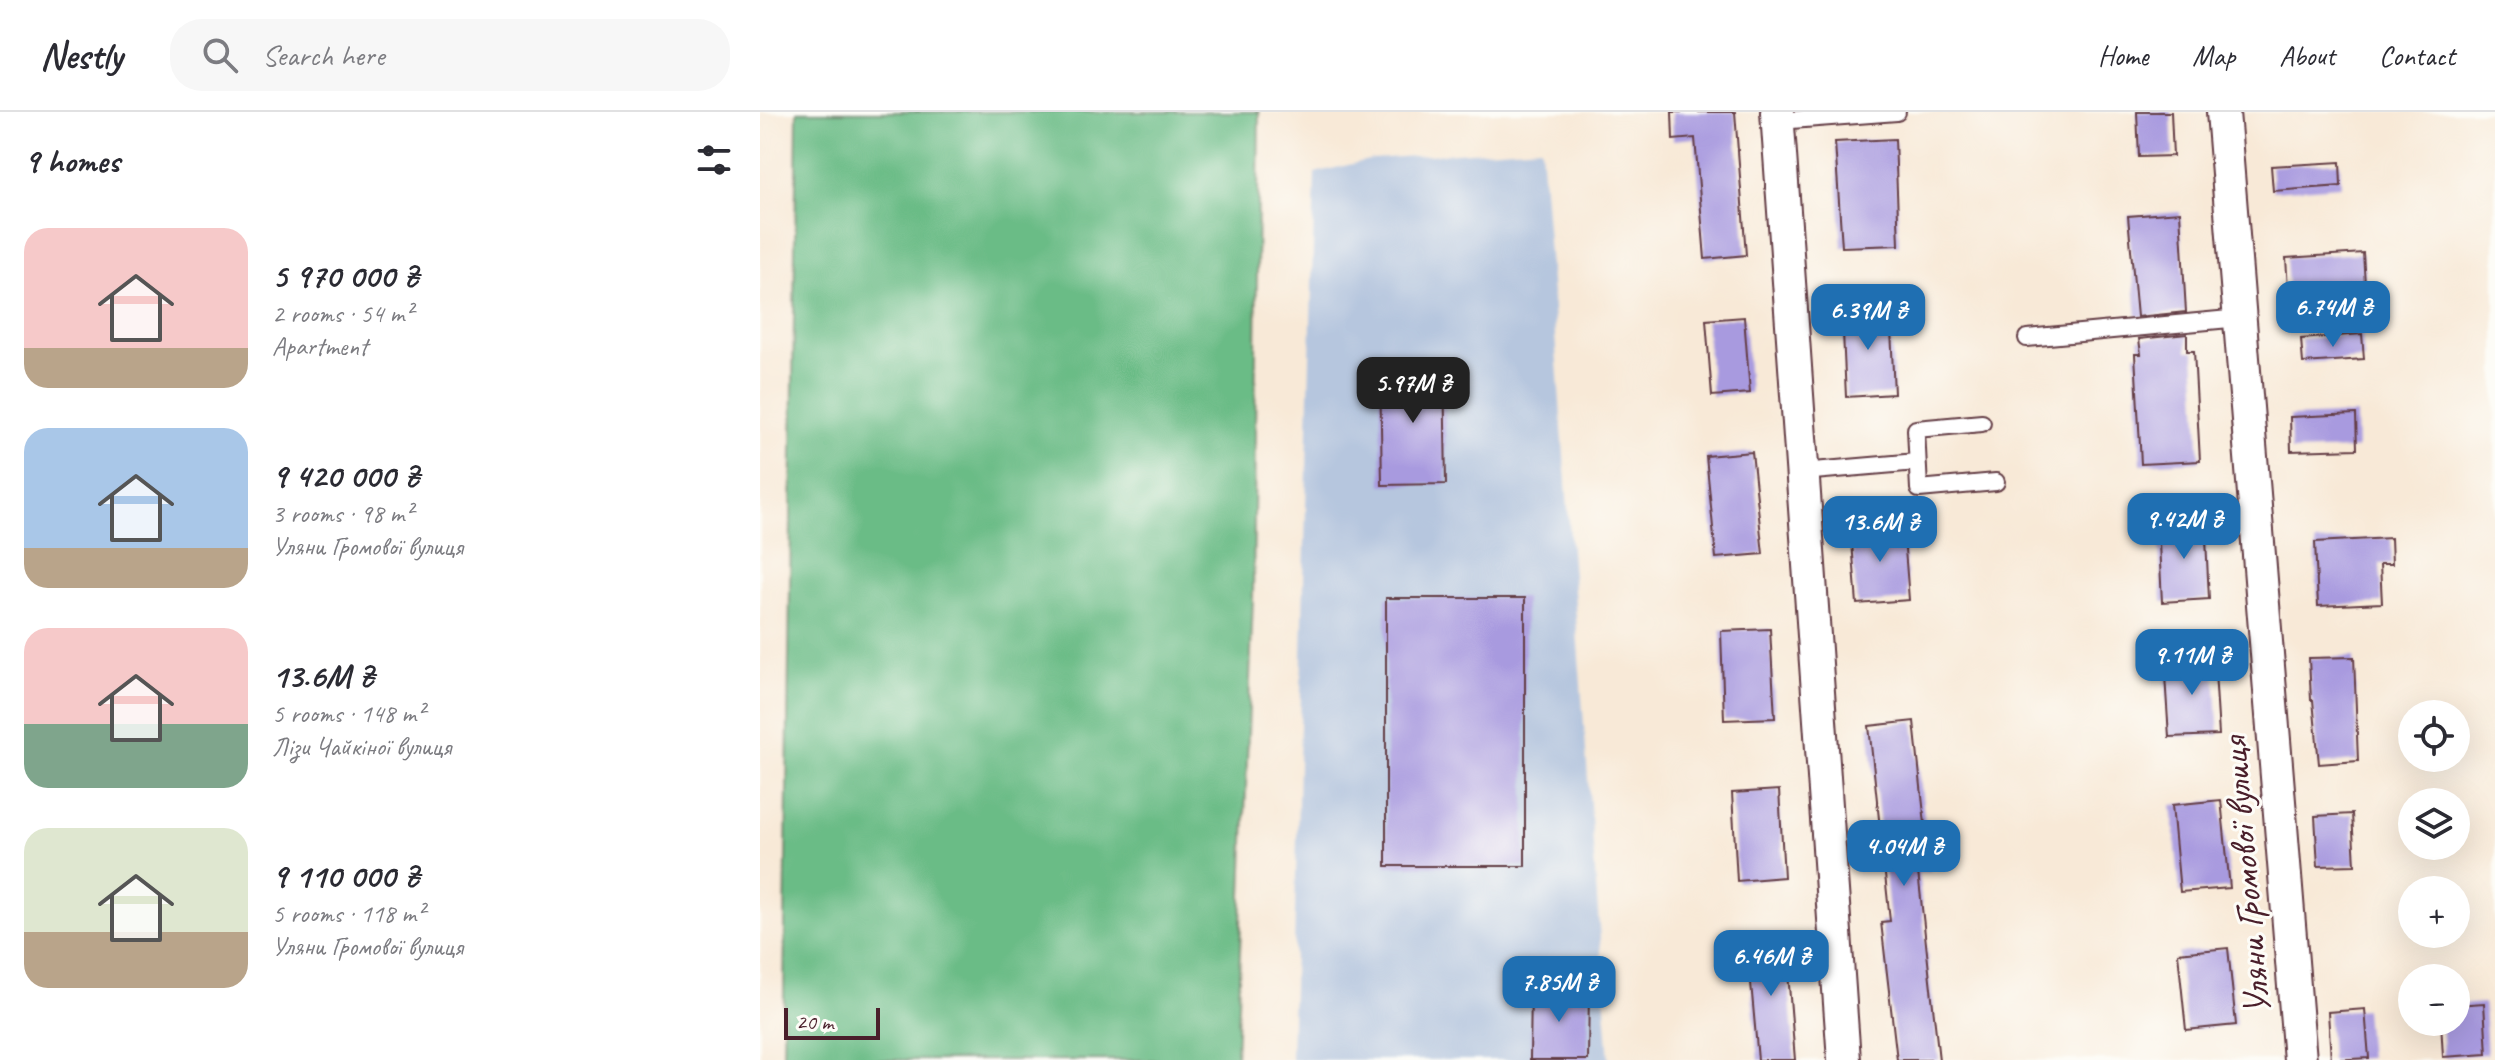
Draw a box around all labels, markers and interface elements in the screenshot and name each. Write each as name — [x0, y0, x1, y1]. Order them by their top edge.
search box — [170, 19, 730, 91]
text: Nestly — [40, 32, 122, 79]
icon: search — [198, 33, 242, 77]
text: Search here — [262, 36, 384, 74]
text: Home — [2098, 38, 2148, 73]
text: Map — [2192, 38, 2235, 73]
text: About — [2279, 38, 2335, 73]
text: Contact — [2379, 38, 2455, 73]
icon: filters — [692, 138, 736, 182]
text: 9 homes — [24, 139, 120, 182]
text: 5 970 000 ₴ — [272, 254, 418, 297]
icon: home — [88, 260, 184, 356]
pin: 6.74M ₴ — [2259, 281, 2407, 349]
pin: 6.39M ₴ — [1794, 284, 1942, 352]
text: 6.74M ₴ — [2294, 290, 2372, 323]
text: 6.39M ₴ — [1829, 293, 1907, 326]
text: 2 rooms · 54 m² — [272, 297, 413, 330]
text: Apartment — [272, 330, 368, 363]
pin: 5.97M ₴ — [1339, 357, 1487, 425]
text: 5.97M ₴ — [1375, 366, 1451, 399]
text: 9 420 000 ₴ — [272, 454, 419, 497]
icon: home — [88, 460, 184, 556]
pin: 9.42M ₴ — [2110, 493, 2258, 561]
pin: 13.6M ₴ — [1806, 496, 1954, 564]
text: 3 rooms · 98 m² — [272, 497, 413, 530]
text: 9.42M ₴ — [2145, 502, 2223, 535]
text: 13.6M ₴ — [1841, 505, 1919, 538]
text: Уляни Громової вулиця — [272, 530, 463, 563]
pin: 9.11M ₴ — [2118, 629, 2266, 697]
text: 9.11M ₴ — [2153, 638, 2231, 671]
text: 13.6M ₴ — [272, 654, 374, 697]
icon: home — [88, 660, 184, 756]
text: 5 rooms · 148 m² — [272, 697, 424, 730]
map controls — [2398, 700, 2470, 1036]
button: locate — [2398, 700, 2470, 772]
text: Лізи Чайкіної вулиця — [272, 730, 451, 763]
street label: Уляни Громової вулиця — [2210, 732, 2281, 1017]
button: layers — [2398, 788, 2470, 860]
pin: 4.04M ₴ — [1830, 820, 1978, 888]
text: 4.04M ₴ — [1865, 829, 1943, 862]
text: 9 110 000 ₴ — [272, 854, 419, 897]
icon: home — [88, 860, 184, 956]
button: + — [2398, 876, 2470, 948]
text: 5 rooms · 118 m² — [272, 897, 424, 930]
text: Уляни Громової вулиця — [272, 930, 463, 963]
pin: 6.46M ₴ — [1697, 930, 1845, 998]
text: 6.46M ₴ — [1732, 939, 1810, 972]
pin: 7.85M ₴ — [1485, 956, 1633, 1024]
button: − — [2398, 964, 2470, 1036]
text: 7.85M ₴ — [1521, 965, 1597, 998]
scale bar — [784, 1004, 880, 1040]
text: 20 m — [796, 1008, 833, 1036]

